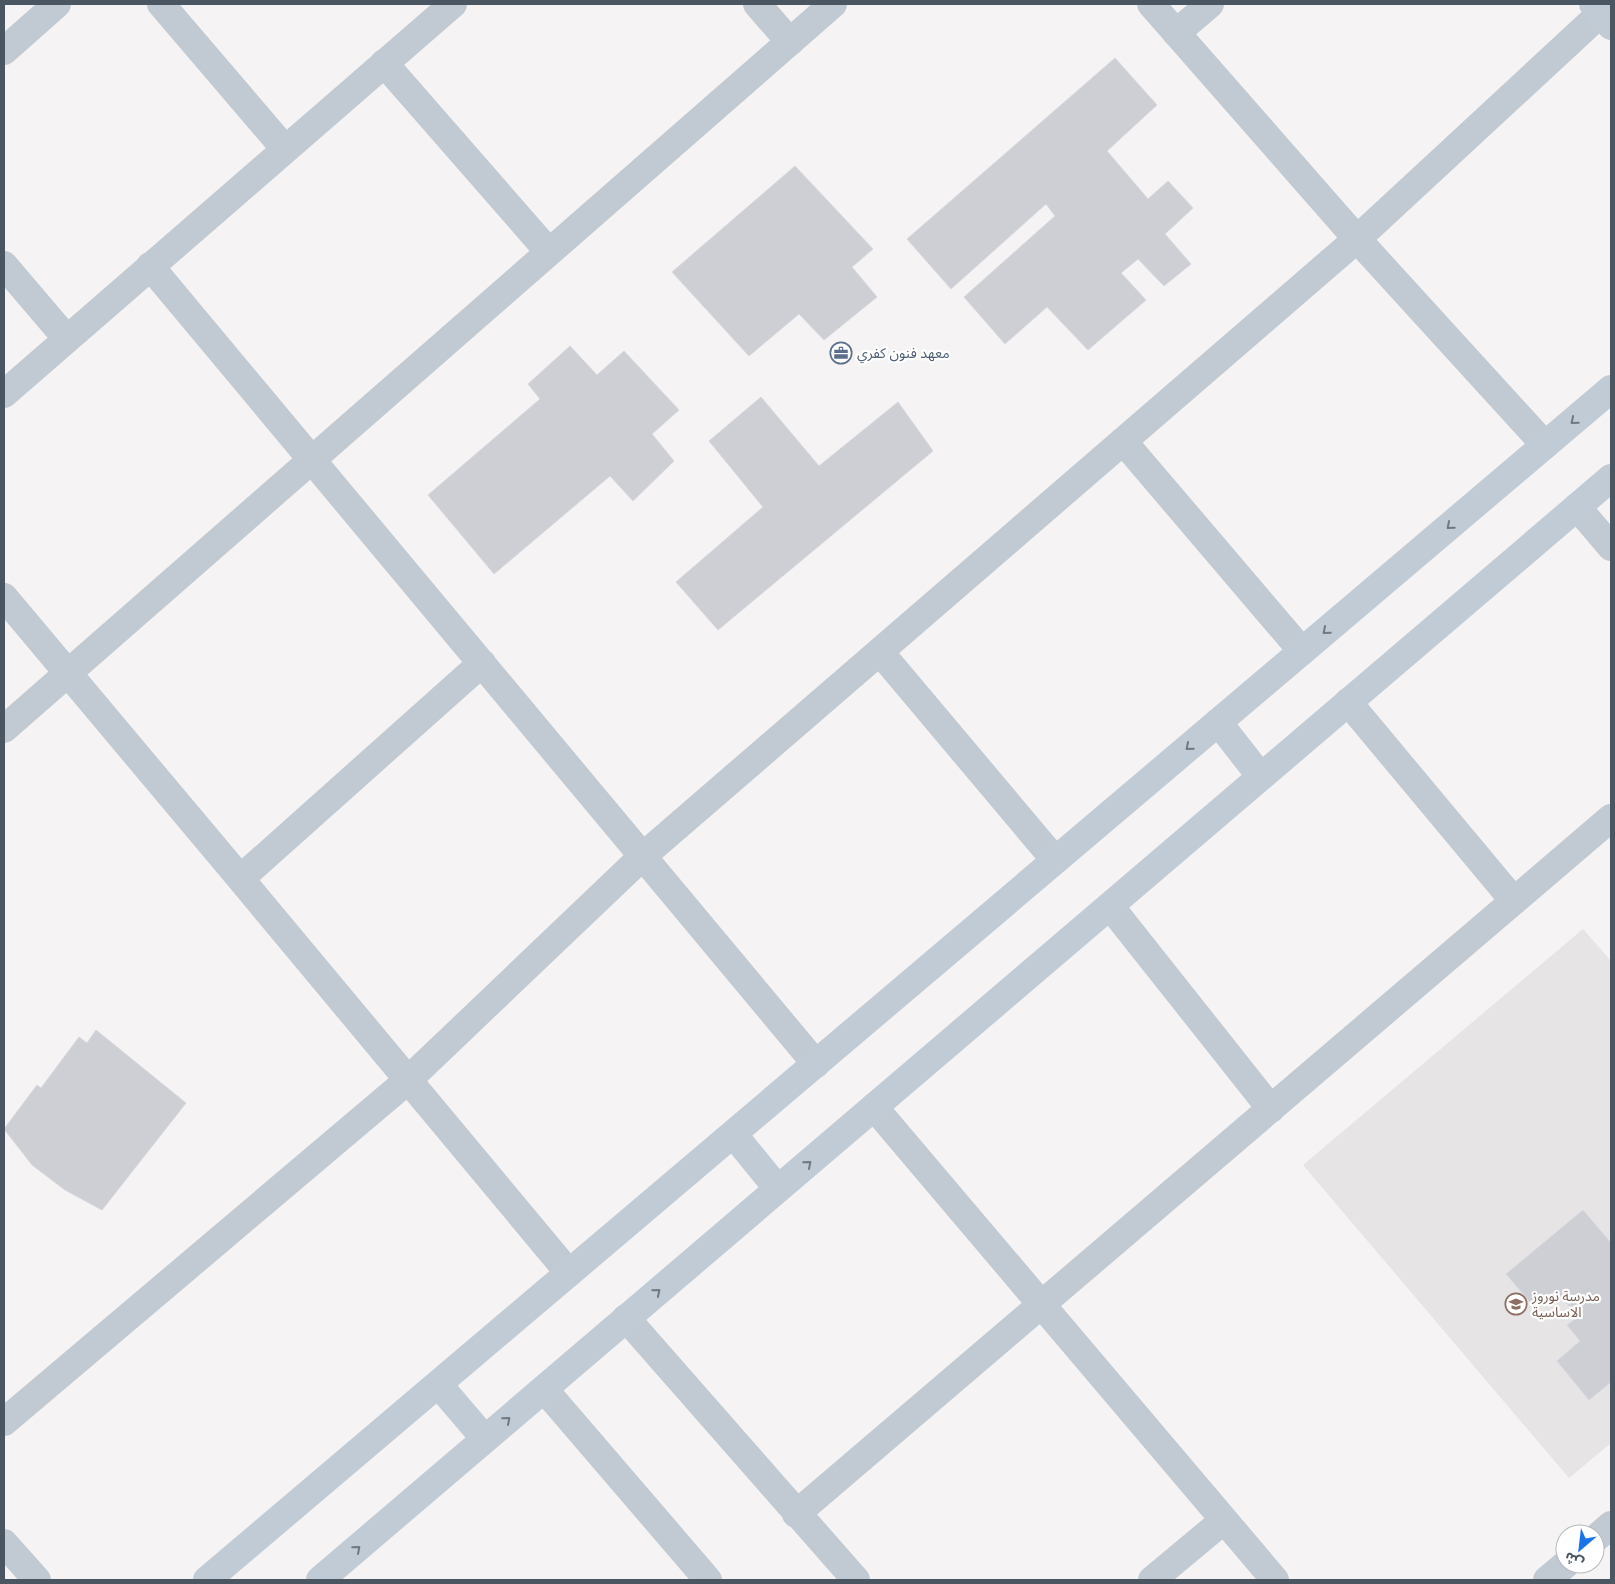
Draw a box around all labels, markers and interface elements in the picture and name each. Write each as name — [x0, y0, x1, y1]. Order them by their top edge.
office icon: معهد فنون كفري — [829, 341, 853, 365]
place label: معهد فنون كفري — [857, 344, 950, 364]
one-way arrow — [1571, 415, 1580, 423]
one-way arrow — [1446, 520, 1455, 529]
one-way arrow — [1323, 625, 1332, 633]
one-way arrow — [1185, 742, 1194, 751]
one-way arrow — [802, 1160, 811, 1169]
place label: مدرسة نوروز الاساسية — [1531, 1287, 1600, 1322]
one-way arrow — [651, 1289, 660, 1297]
school or university icon: مدرسة نوروز الاساسية — [1504, 1292, 1528, 1316]
one-way arrow — [502, 1417, 511, 1426]
north arrow — [1555, 1524, 1605, 1574]
one-way arrow — [351, 1546, 360, 1554]
text: ش — [1561, 1547, 1587, 1573]

